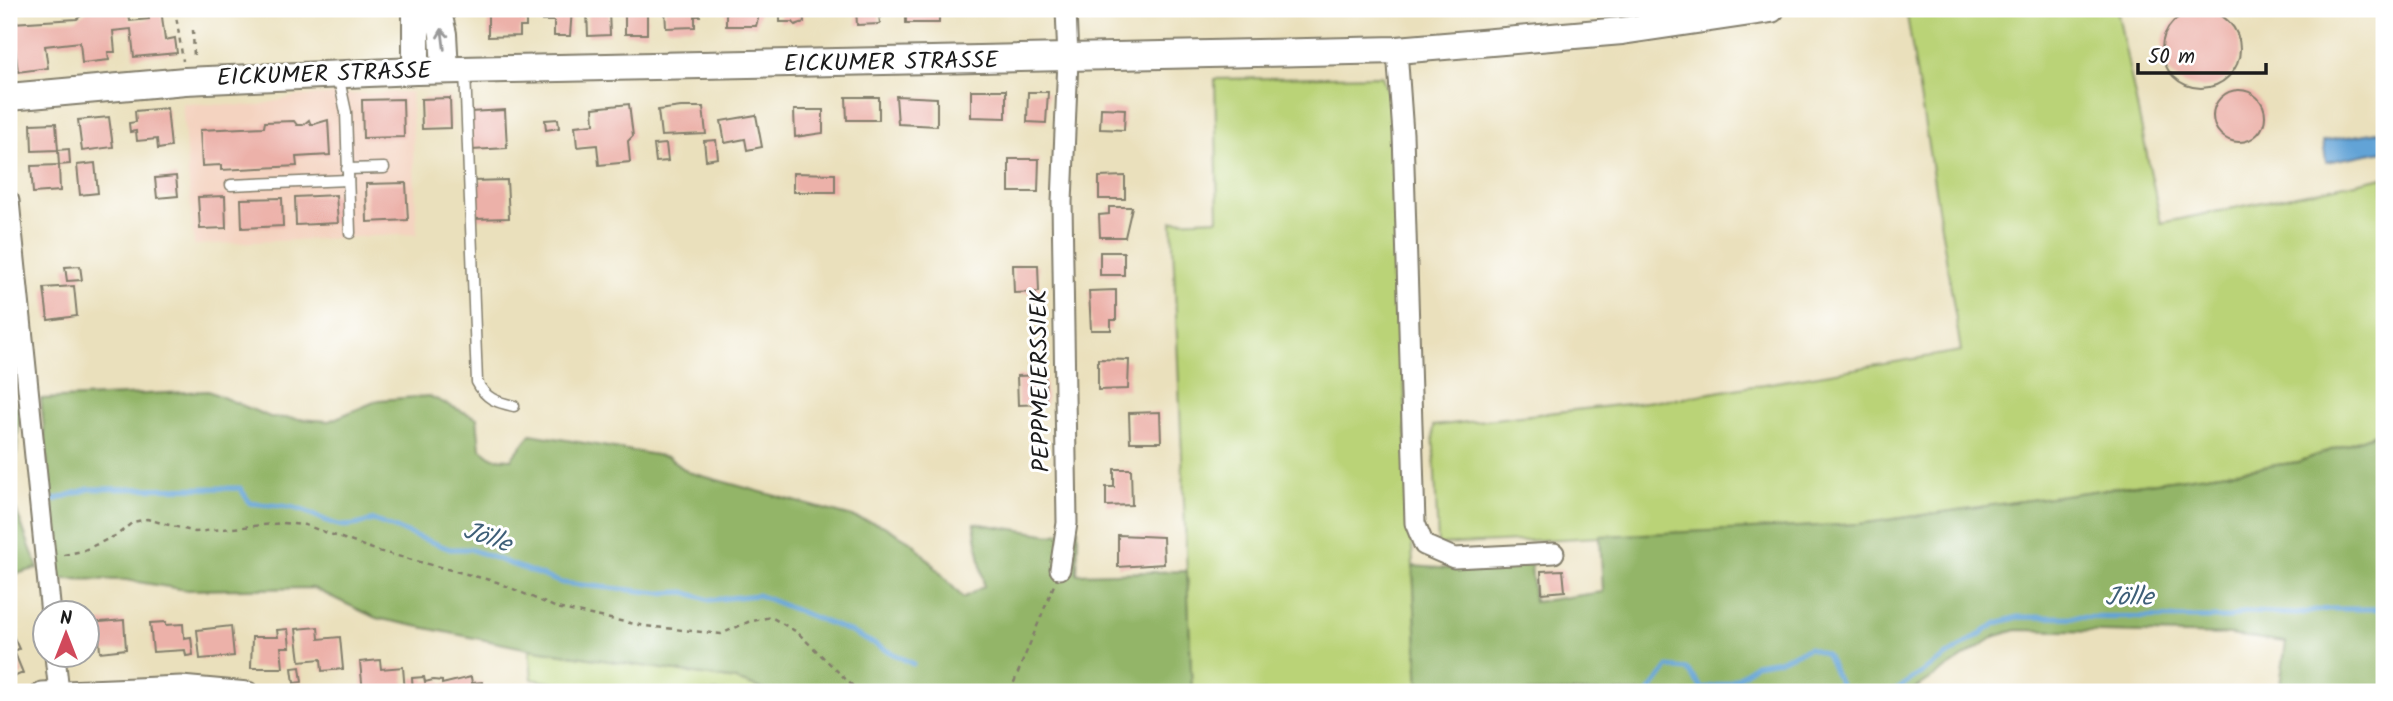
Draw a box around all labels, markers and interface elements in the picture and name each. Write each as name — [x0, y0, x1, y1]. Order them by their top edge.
one-way arrow — [436, 28, 449, 51]
scale bar — [2138, 32, 2265, 76]
text: 50 m — [2148, 41, 2195, 74]
street label: EICKUMER STRASSE — [783, 42, 1000, 84]
street label: EICKUMER STRASSE — [216, 52, 433, 98]
street label: PEPPMEIERSSIEK — [1020, 288, 1062, 473]
water label: Jölle — [457, 510, 519, 566]
water label: Jölle — [2105, 577, 2155, 619]
north arrow — [32, 600, 102, 670]
text: N — [60, 604, 72, 634]

